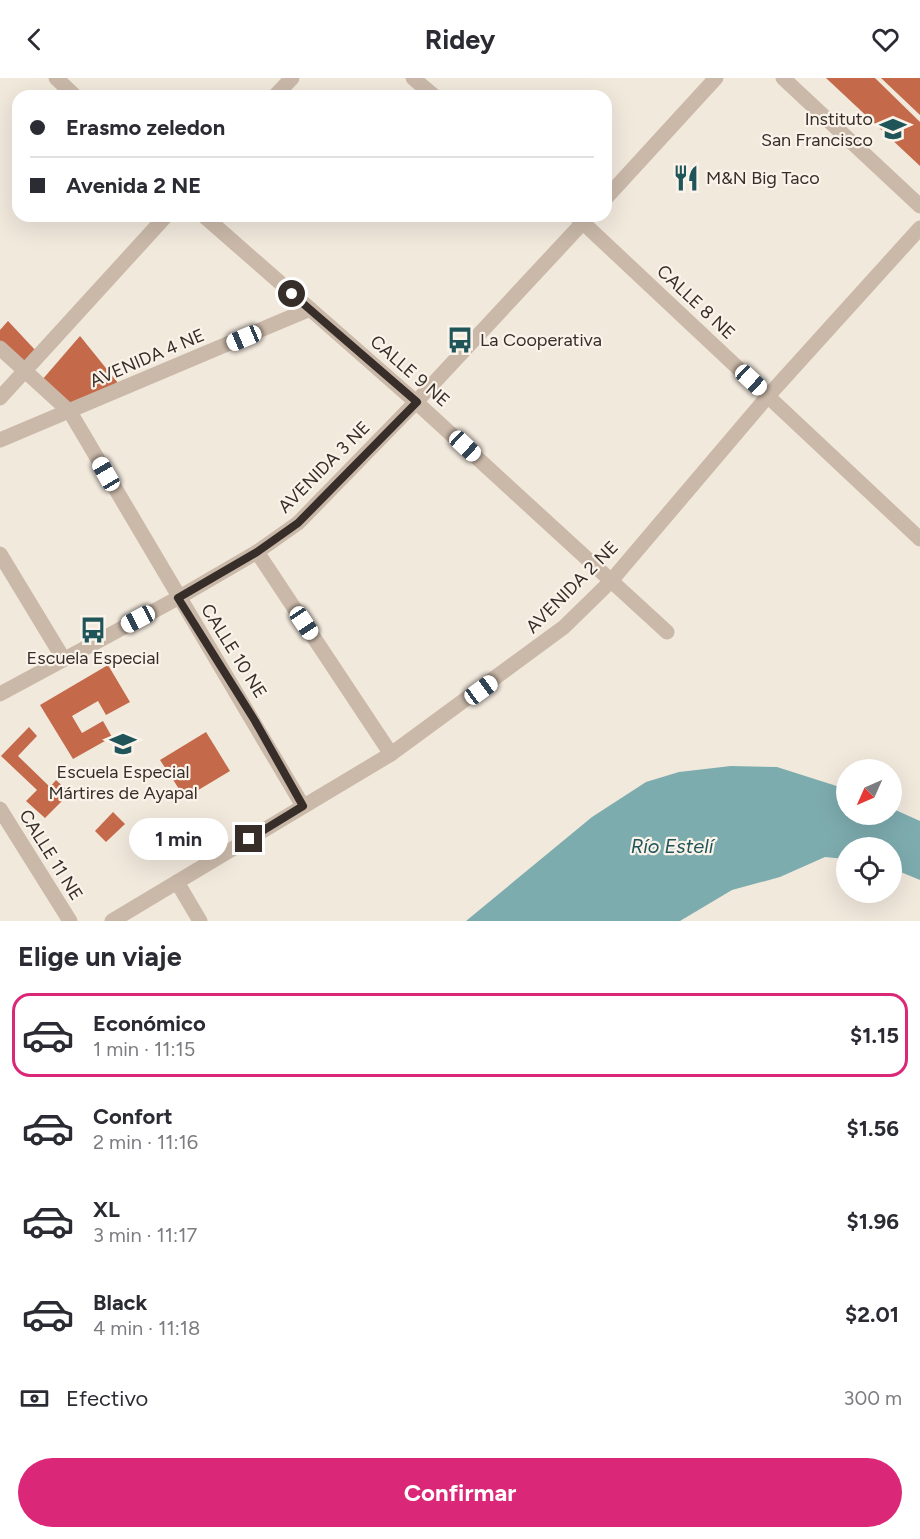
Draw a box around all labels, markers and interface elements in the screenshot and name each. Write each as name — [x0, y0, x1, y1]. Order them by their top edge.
icon: back — [18, 23, 51, 56]
text: Ridey — [425, 23, 495, 56]
icon: heart — [869, 23, 902, 56]
place label: Instituto San Francisco — [761, 108, 873, 151]
text: Erasmo zeledon — [66, 114, 225, 141]
school or university icon: Instituto San Francisco — [878, 114, 908, 144]
restaurant icon: M&N Big Taco — [671, 163, 701, 193]
place label: M&N Big Taco — [706, 167, 820, 189]
text: Avenida 2 NE — [66, 172, 201, 199]
street label: CALLE 8 NE — [652, 260, 740, 344]
route start — [278, 280, 305, 307]
car — [224, 323, 264, 353]
street label: AVENIDA 4 NE — [86, 324, 208, 392]
bus stop icon: La Cooperativa — [445, 325, 475, 355]
place label: La Cooperativa — [480, 329, 602, 351]
street label: CALLE 9 NE — [366, 330, 454, 412]
car — [732, 361, 770, 399]
street label: AVENIDA 3 NE — [273, 416, 375, 518]
car — [446, 427, 484, 465]
car — [89, 454, 123, 494]
street label: AVENIDA 2 NE — [521, 536, 623, 638]
street label: CALLE 10 NE — [196, 600, 272, 702]
car — [118, 603, 158, 635]
car — [286, 603, 322, 643]
bus stop icon: Escuela Especial — [78, 615, 108, 645]
place label: Escuela Especial — [27, 647, 159, 669]
car — [461, 672, 501, 708]
school or university icon: Escuela Especial Mártires de Ayapal — [108, 729, 138, 759]
north arrow — [836, 759, 902, 825]
map controls — [836, 759, 902, 903]
place label: Escuela Especial Mártires de Ayapal — [48, 761, 198, 804]
street label: CALLE 11 NE — [14, 806, 88, 904]
callout: 1 min — [129, 818, 228, 860]
route end — [235, 825, 262, 852]
text: 1 min — [155, 827, 202, 851]
water label: Río Estelí — [631, 834, 716, 858]
button: locate — [836, 837, 902, 903]
text: Elige un viaje — [18, 940, 182, 973]
icon: car — [21, 1008, 75, 1062]
text: Económico — [93, 1010, 206, 1037]
text: $1.15 — [850, 1022, 899, 1049]
text: 1 min · 11:15 — [93, 1037, 195, 1061]
icon: car — [21, 1101, 75, 1155]
text: Confort — [93, 1103, 173, 1130]
text: $1.56 — [847, 1115, 899, 1142]
text: 2 min · 11:16 — [93, 1130, 198, 1154]
icon: car — [21, 1194, 75, 1248]
text: XL — [93, 1196, 120, 1223]
text: $1.96 — [847, 1208, 899, 1235]
text: 3 min · 11:17 — [93, 1223, 197, 1247]
icon: car — [21, 1287, 75, 1341]
text: Black — [93, 1289, 147, 1316]
text: $2.01 — [845, 1301, 899, 1328]
text: 4 min · 11:18 — [93, 1316, 200, 1340]
icon: cash — [18, 1382, 51, 1415]
text: Efectivo — [66, 1385, 148, 1412]
text: 300 m — [844, 1386, 902, 1410]
button: Confirmar — [18, 1458, 902, 1527]

